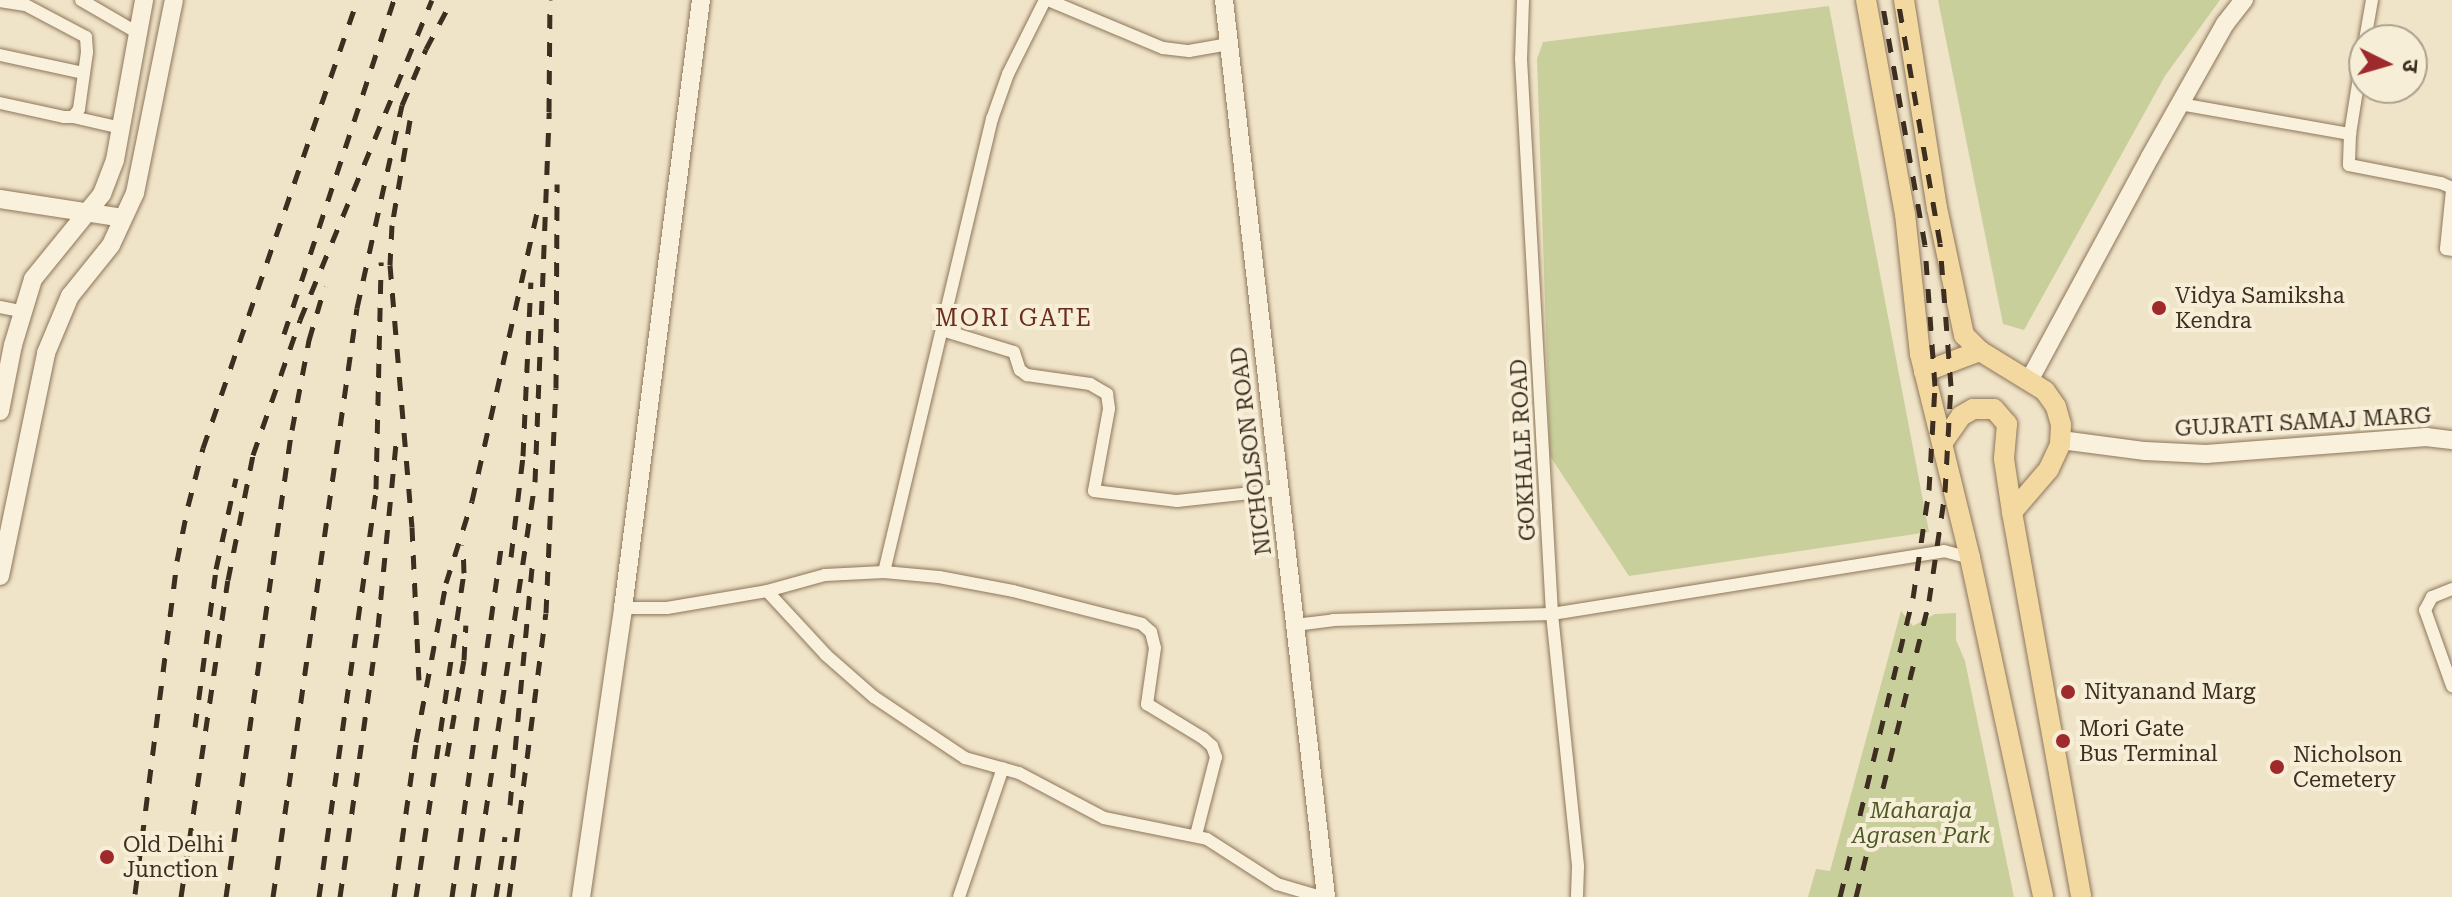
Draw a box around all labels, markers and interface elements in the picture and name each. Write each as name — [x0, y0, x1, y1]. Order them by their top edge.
north arrow — [2348, 24, 2428, 104]
text: उ — [2397, 58, 2423, 73]
place label: Vidya Samiksha Kendra — [2175, 282, 2345, 334]
marker: Vidya Samiksha Kendra — [2150, 299, 2168, 317]
district label: MORI GATE — [935, 305, 1093, 333]
street label: NICHOLSON ROAD — [1225, 345, 1277, 557]
street label: GOKHALE ROAD — [1505, 358, 1541, 542]
street label: GUJRATI SAMAJ MARG — [2174, 402, 2432, 442]
place label: Nityanand Marg — [2084, 679, 2255, 705]
marker: Nityanand Marg — [2059, 683, 2077, 701]
place label: Mori Gate Bus Terminal — [2079, 715, 2218, 766]
marker: Mori Gate Bus Terminal — [2054, 732, 2072, 750]
place label: Nicholson Cemetery — [2293, 741, 2402, 792]
marker: Nicholson Cemetery — [2268, 758, 2286, 776]
park label: Maharaja Agrasen Park — [1852, 797, 1990, 848]
place label: Old Delhi Junction — [123, 831, 224, 882]
marker: Old Delhi Junction — [98, 848, 116, 866]

